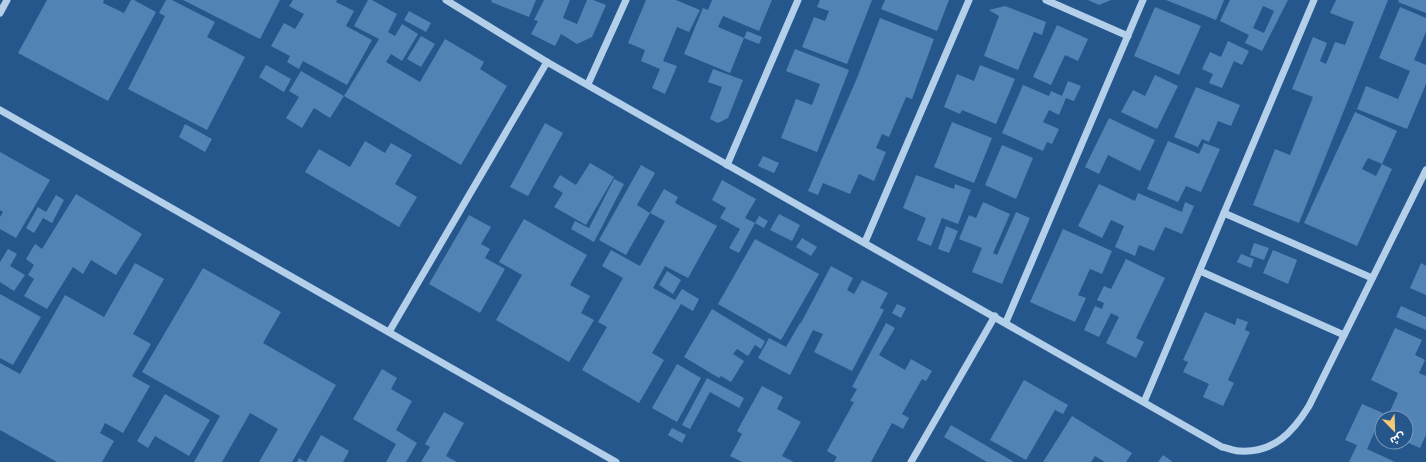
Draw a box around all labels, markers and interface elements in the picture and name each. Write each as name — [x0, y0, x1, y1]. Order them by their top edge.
north arrow — [1374, 410, 1414, 450]
text: ش — [1388, 430, 1407, 448]

